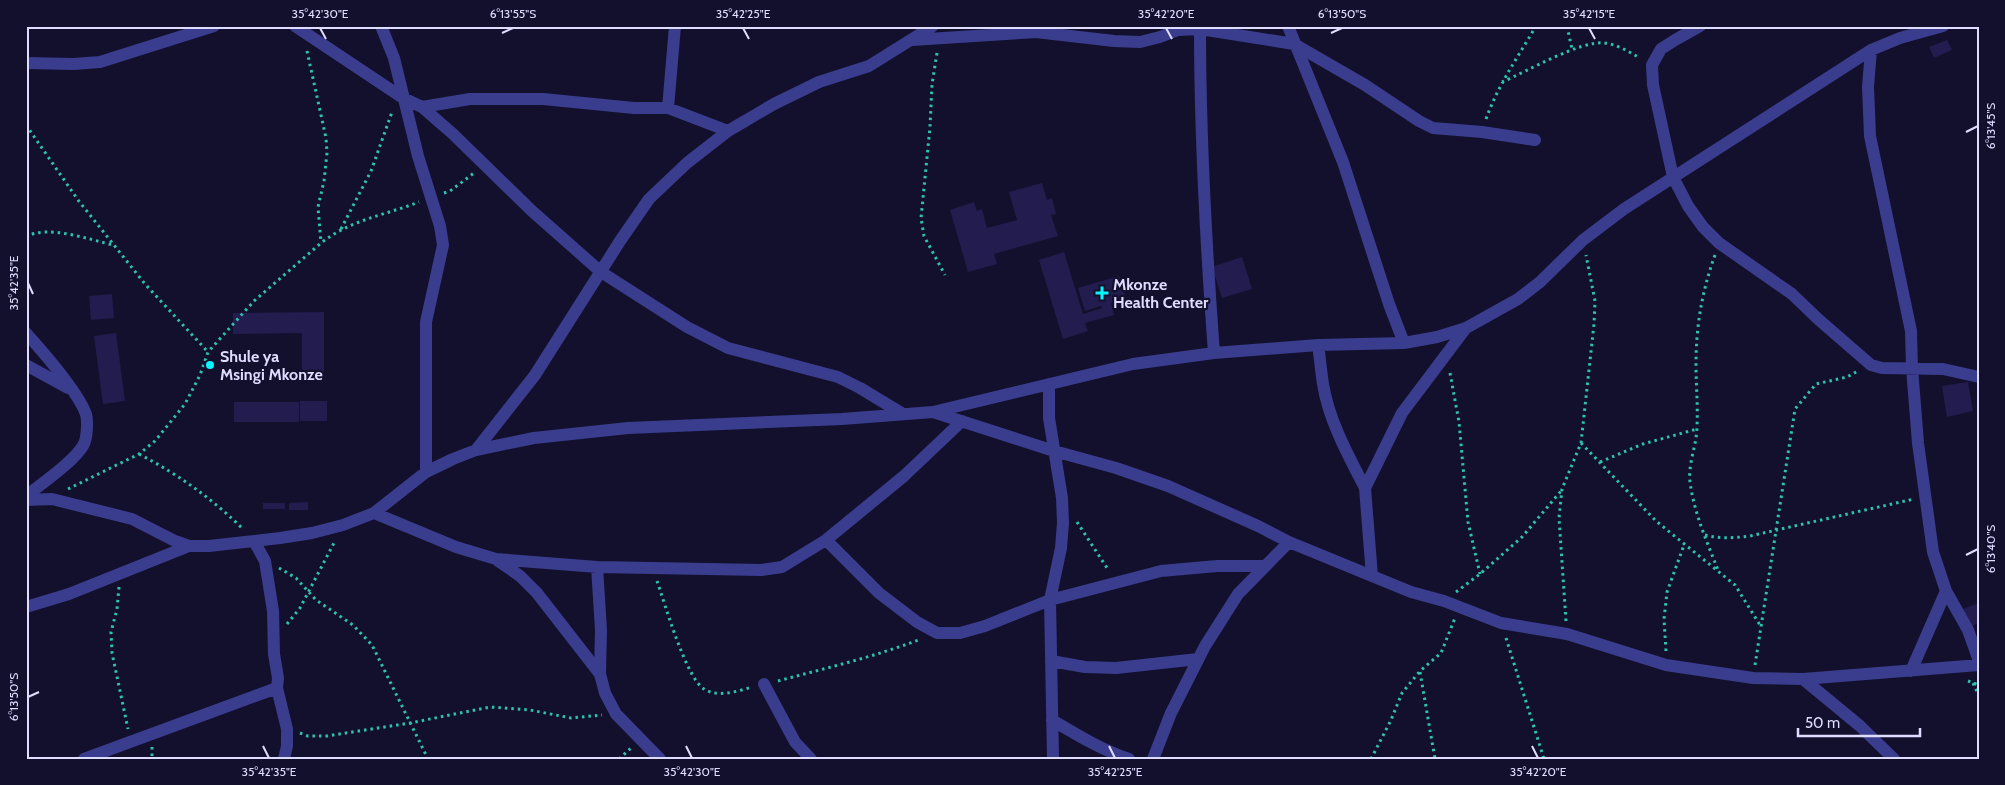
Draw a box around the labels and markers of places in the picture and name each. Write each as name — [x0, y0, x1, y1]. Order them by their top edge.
place label: Mkonze Health Center — [1113, 275, 1209, 312]
marker: Mkonze Health Center — [1095, 286, 1109, 300]
place label: Shule ya Msingi Mkonze — [220, 347, 323, 384]
marker: Shule ya Msingi Mkonze — [204, 359, 216, 371]

